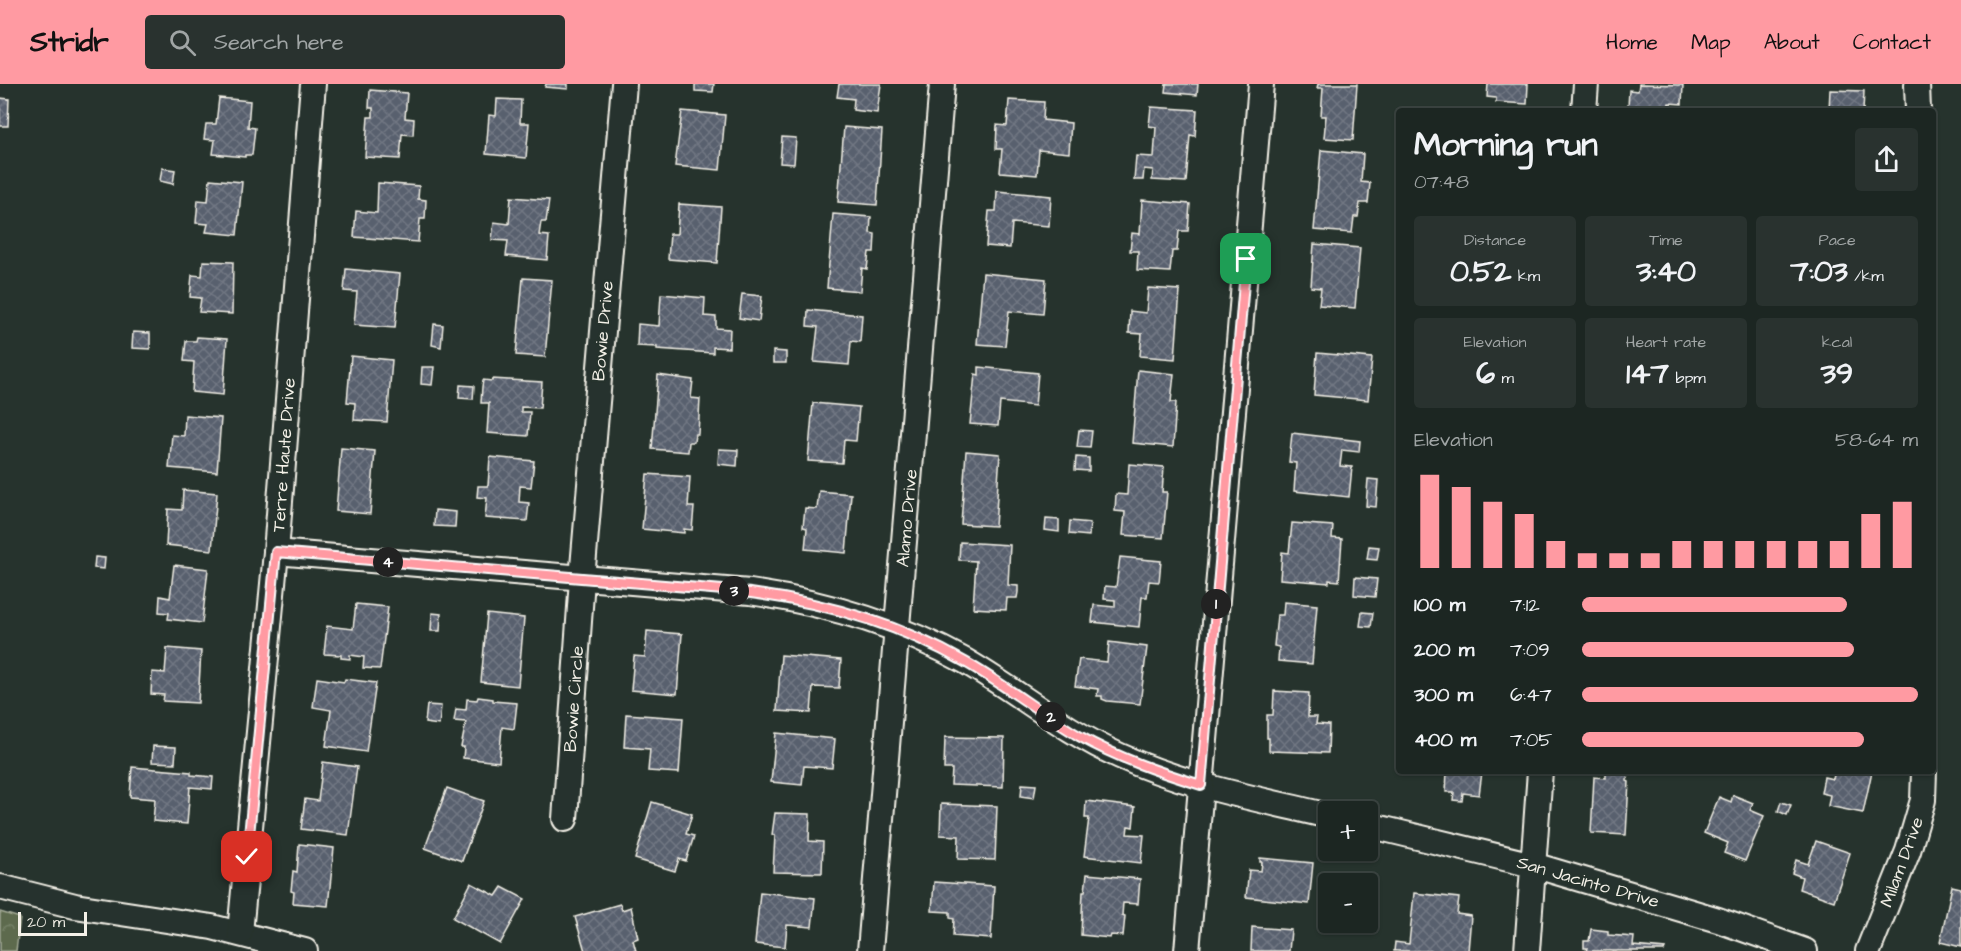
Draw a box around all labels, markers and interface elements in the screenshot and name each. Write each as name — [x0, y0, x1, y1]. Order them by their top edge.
search box — [145, 15, 565, 69]
text: Stridr — [30, 23, 109, 62]
icon: search — [166, 26, 199, 59]
text: Search here — [214, 27, 344, 58]
text: Home — [1606, 28, 1658, 57]
text: Map — [1691, 28, 1731, 57]
text: About — [1764, 28, 1820, 57]
text: Contact — [1853, 28, 1931, 57]
text: Morning run — [1414, 122, 1598, 168]
button: share — [1855, 128, 1918, 191]
text: 07:48 — [1414, 168, 1469, 196]
text: Distance — [1464, 229, 1526, 251]
text: Time — [1649, 229, 1683, 251]
text: Pace — [1818, 229, 1856, 251]
pin — [1220, 233, 1271, 284]
icon: arrive — [1229, 242, 1262, 275]
text: 0.52 — [1450, 251, 1511, 293]
text: 3:40 — [1636, 251, 1696, 293]
text: 7:03 — [1790, 251, 1848, 293]
text: km — [1511, 265, 1540, 287]
text: /km — [1848, 265, 1884, 287]
street label: Bowie Drive — [586, 280, 620, 382]
text: Elevation — [1464, 331, 1526, 353]
text: Heart rate — [1626, 331, 1706, 353]
text: kcal — [1822, 331, 1852, 353]
text: 6 — [1476, 353, 1495, 395]
text: 147 — [1626, 353, 1669, 395]
text: 39 — [1821, 353, 1853, 395]
text: m — [1495, 367, 1514, 389]
text: bpm — [1669, 367, 1706, 389]
street label: Terre Haute Drive — [266, 377, 302, 533]
text: Elevation — [1414, 426, 1493, 454]
text: 58–64 m — [1835, 426, 1918, 454]
street label: Alamo Drive — [890, 468, 924, 568]
pin: 4 — [373, 547, 403, 577]
text: 4 — [383, 551, 393, 573]
pin: 3 — [719, 576, 749, 606]
text: 3 — [730, 580, 738, 602]
pin: 1 — [1201, 589, 1231, 619]
text: 100 m — [1414, 591, 1465, 619]
text: 7:12 — [1510, 591, 1540, 619]
text: 1 — [1215, 593, 1217, 615]
text: 200 m — [1414, 636, 1474, 664]
text: 7:09 — [1510, 636, 1550, 664]
street label: Bowie Circle — [558, 645, 590, 753]
text: 300 m — [1414, 681, 1473, 709]
text: 6:47 — [1510, 681, 1552, 709]
pin: 2 — [1036, 702, 1066, 732]
text: 2 — [1046, 706, 1056, 728]
text: 400 m — [1414, 726, 1476, 754]
text: 7:05 — [1510, 726, 1552, 754]
map controls — [1318, 801, 1378, 933]
button: + — [1318, 801, 1378, 861]
street label: Milam Drive — [1874, 813, 1930, 911]
pin — [221, 831, 272, 882]
icon: check — [230, 840, 263, 873]
street label: San Jacinto Drive — [1514, 850, 1662, 914]
button: − — [1318, 873, 1378, 933]
scale bar — [18, 909, 87, 936]
text: 20 m — [27, 911, 65, 933]

